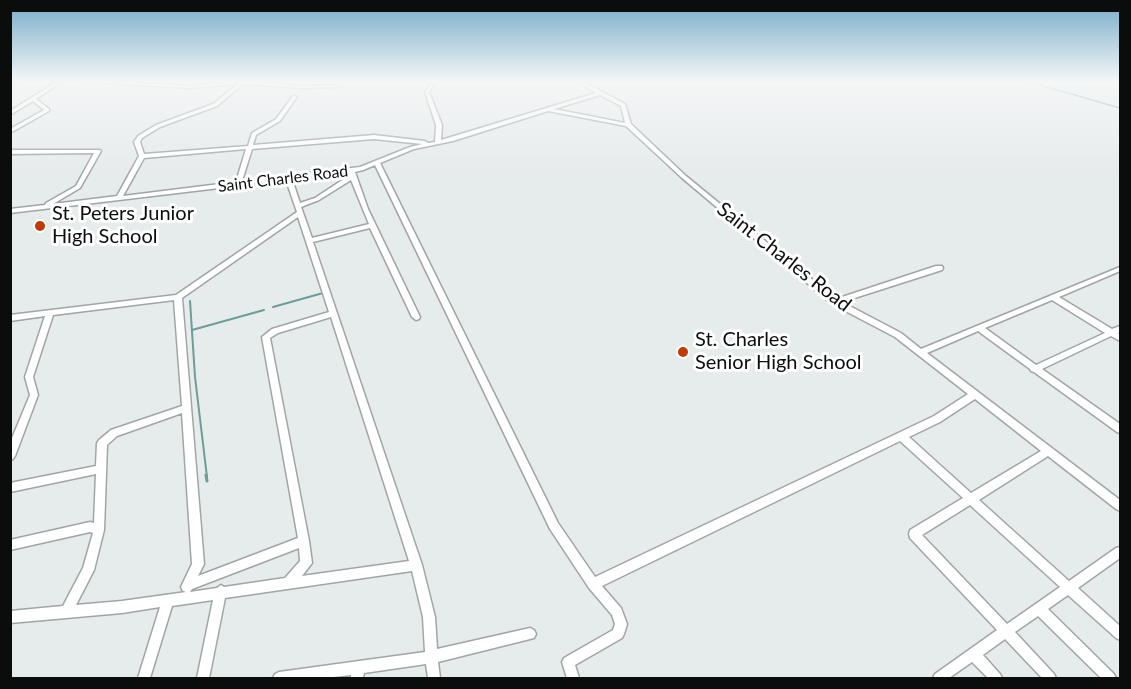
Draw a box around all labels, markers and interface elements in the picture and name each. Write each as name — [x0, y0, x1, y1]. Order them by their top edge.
street label: Saint Charles Road — [217, 161, 349, 197]
street label: Saint Charles Road — [712, 197, 856, 317]
place label: St. Peters Junior High School — [52, 202, 194, 249]
marker: St. Peters Junior High School — [33, 219, 47, 233]
place label: St. Charles Senior High School — [695, 328, 862, 375]
marker: St. Charles Senior High School — [676, 345, 690, 359]

